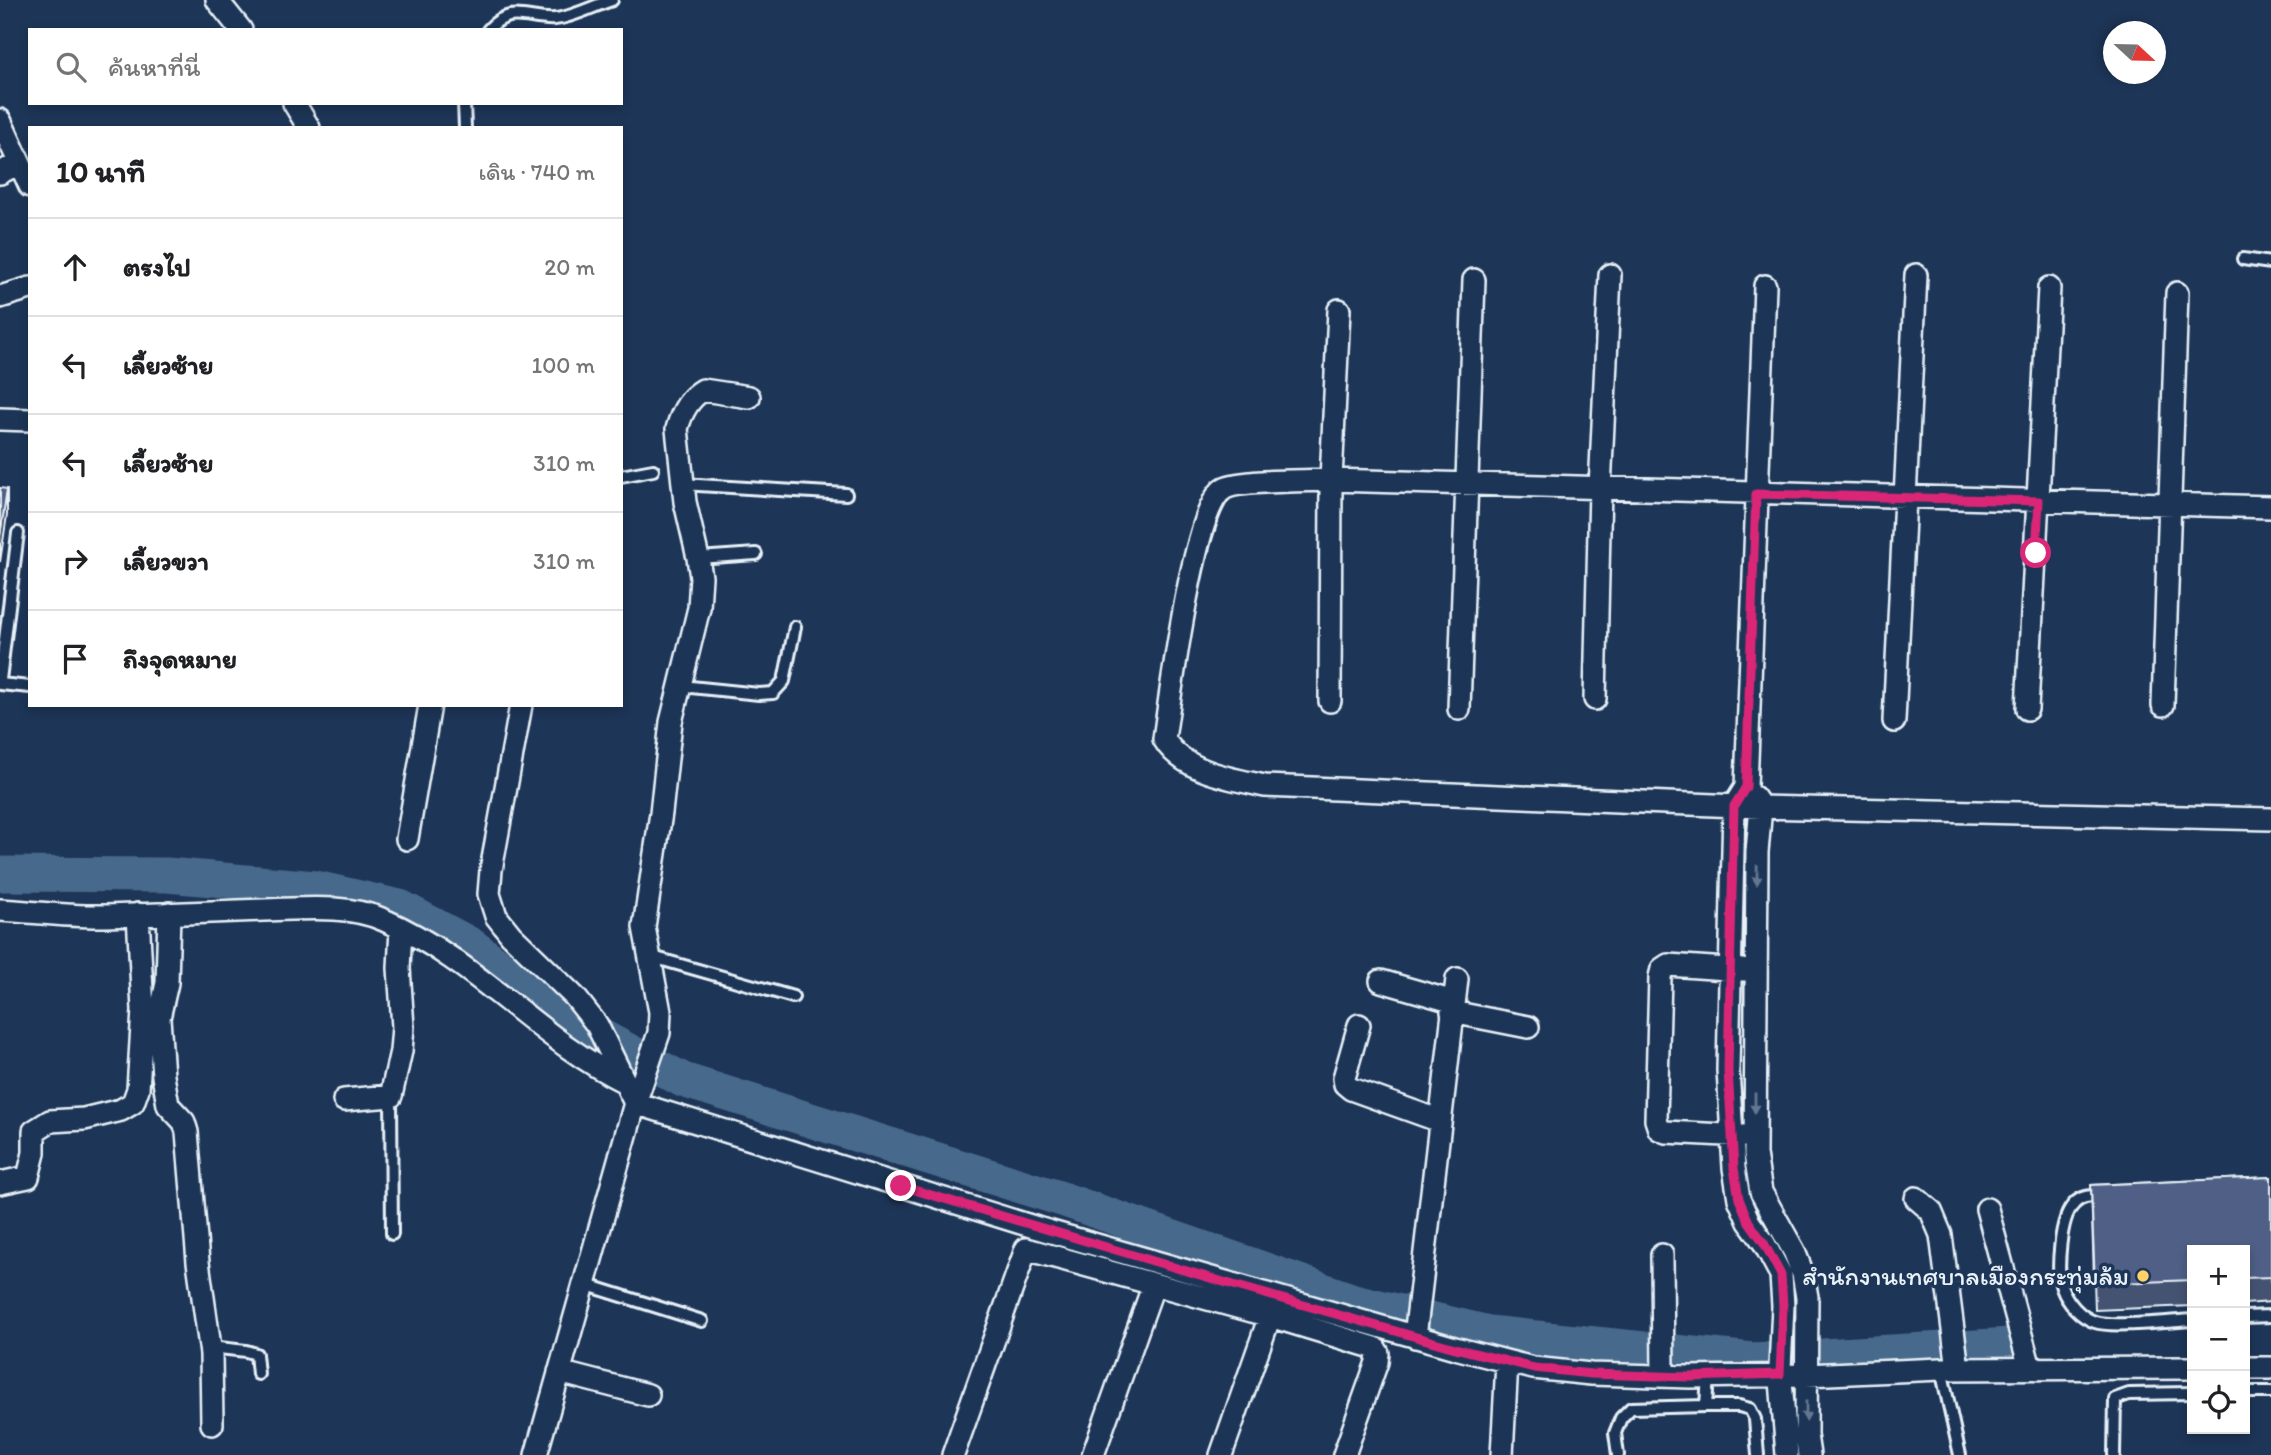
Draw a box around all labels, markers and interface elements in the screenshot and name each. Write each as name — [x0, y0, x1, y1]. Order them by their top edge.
north arrow — [2103, 21, 2166, 84]
search box — [28, 28, 623, 105]
icon: search — [52, 48, 90, 86]
text: ค้นหาที่นี่ — [108, 51, 201, 83]
text: 10 นาที — [56, 153, 145, 190]
text: เดิน · 740 m — [479, 158, 595, 186]
icon: ahead — [56, 248, 94, 286]
text: ตรงไป — [123, 251, 191, 283]
text: 20 m — [544, 253, 595, 281]
icon: left — [56, 346, 94, 384]
text: เลี้ยวซ้าย — [123, 349, 213, 381]
text: 100 m — [531, 351, 595, 379]
icon: left — [56, 444, 94, 482]
text: เลี้ยวซ้าย — [123, 447, 213, 479]
text: 310 m — [533, 449, 595, 477]
route start — [2020, 537, 2051, 568]
icon: right — [56, 542, 94, 580]
text: เลี้ยวขวา — [123, 545, 209, 577]
text: 310 m — [533, 547, 595, 575]
icon: arrive — [56, 640, 94, 678]
text: ถึงจุดหมาย — [123, 643, 237, 675]
one-way arrow — [1751, 864, 1762, 886]
one-way arrow — [1749, 1092, 1761, 1114]
route end — [885, 1170, 916, 1201]
map controls — [2187, 1245, 2250, 1434]
button: + — [2187, 1245, 2250, 1308]
place label: สำนักงานเทศบาลเมืองกระทุ่มล้ม — [1803, 1260, 2129, 1294]
marker: สำนักงานเทศบาลเมืองกระทุ่มล้ม — [2135, 1268, 2151, 1284]
button: − — [2187, 1308, 2250, 1371]
button: locate — [2187, 1371, 2250, 1434]
one-way arrow — [1800, 1401, 1812, 1423]

